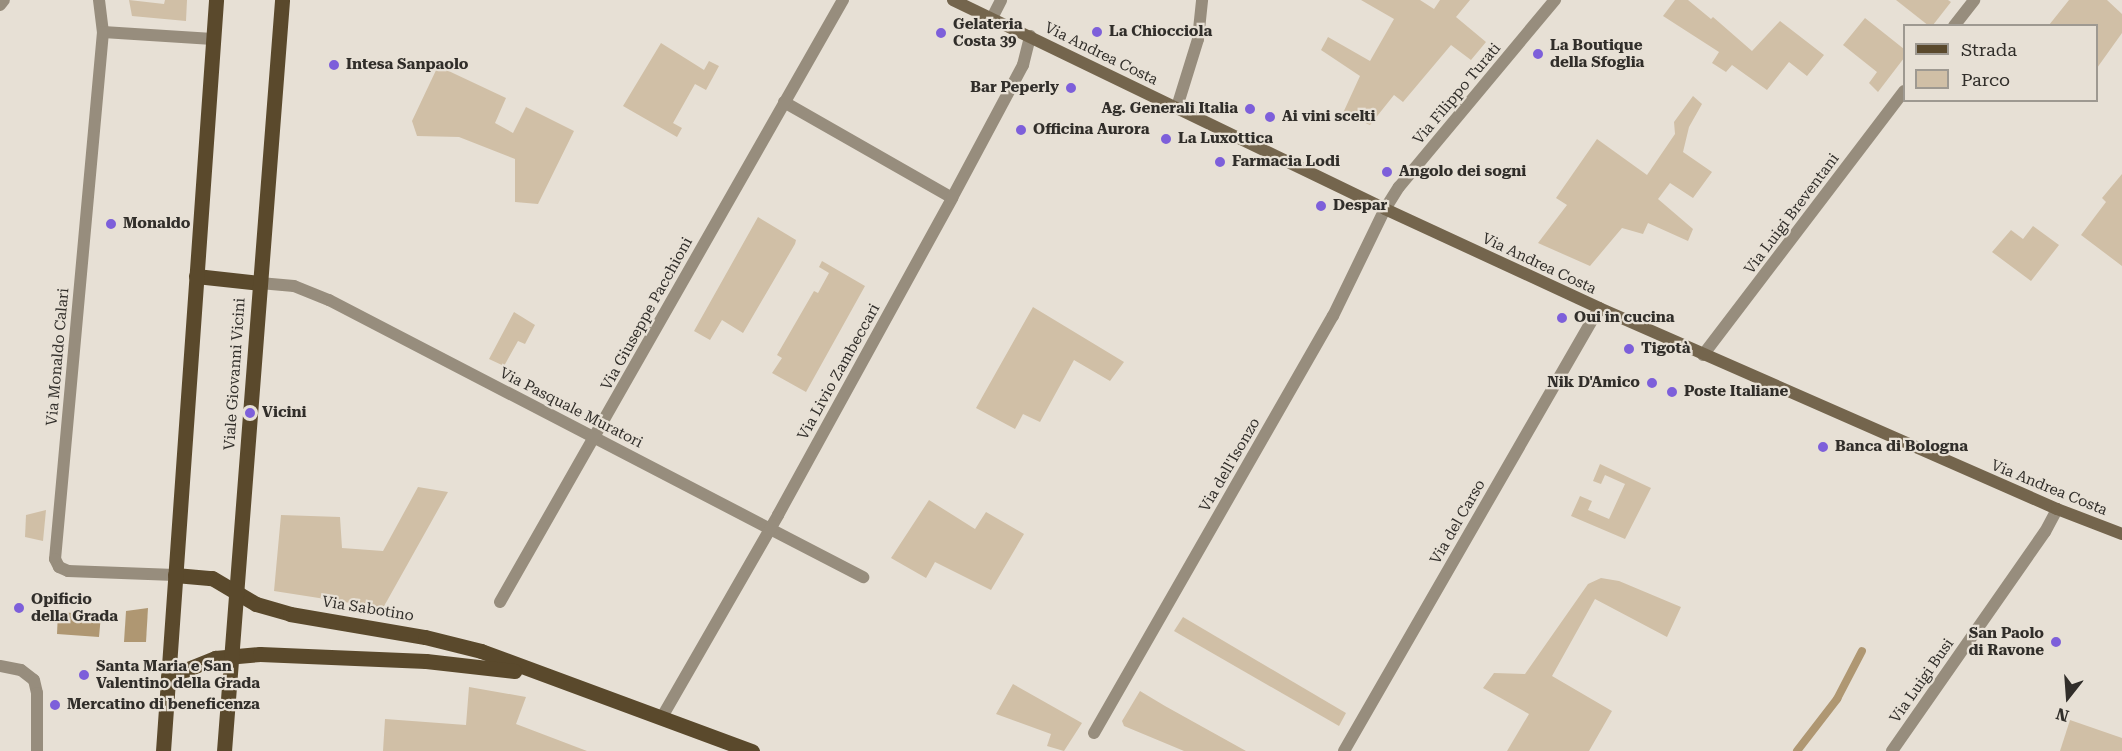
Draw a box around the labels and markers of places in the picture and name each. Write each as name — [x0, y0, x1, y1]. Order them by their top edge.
place label: Gelateria Costa 39 — [953, 15, 1023, 50]
place label: La Chiocciola — [1109, 23, 1212, 41]
marker: La Chiocciola — [1090, 25, 1104, 39]
marker: Gelateria Costa 39 — [934, 26, 948, 40]
place label: La Boutique della Sfoglia — [1550, 36, 1644, 71]
marker: La Boutique della Sfoglia — [1531, 47, 1545, 61]
place label: Intesa Sanpaolo — [346, 56, 469, 74]
marker: Intesa Sanpaolo — [327, 58, 341, 72]
place label: Bar Peperly — [970, 79, 1059, 97]
marker: Bar Peperly — [1064, 81, 1078, 95]
place label: Ag. Generali Italia — [1102, 100, 1238, 118]
marker: Ag. Generali Italia — [1243, 102, 1257, 116]
place label: Ai vini scelti — [1282, 108, 1375, 126]
marker: Ai vini scelti — [1263, 110, 1277, 124]
place label: Officina Aurora — [1033, 121, 1149, 139]
marker: Officina Aurora — [1014, 123, 1028, 137]
place label: La Luxottica — [1178, 130, 1273, 148]
marker: La Luxottica — [1159, 132, 1173, 146]
place label: Farmacia Lodi — [1232, 153, 1340, 171]
marker: Farmacia Lodi — [1213, 155, 1227, 169]
place label: Angolo dei sogni — [1399, 163, 1526, 181]
marker: Angolo dei sogni — [1380, 165, 1394, 179]
place label: Despar — [1333, 197, 1387, 215]
marker: Despar — [1314, 199, 1328, 213]
place label: Monaldo — [123, 215, 191, 233]
marker: Monaldo — [104, 217, 118, 231]
place label: Oui in cucina — [1574, 309, 1675, 327]
marker: Oui in cucina — [1555, 311, 1569, 325]
place label: Tigotà — [1641, 340, 1690, 358]
marker: Tigotà — [1622, 342, 1636, 356]
place label: Nik D'Amico — [1547, 374, 1640, 392]
marker: Nik D'Amico — [1645, 376, 1659, 390]
place label: Poste Italiane — [1684, 383, 1788, 401]
marker: Poste Italiane — [1665, 385, 1679, 399]
place label: Vicini — [262, 404, 307, 422]
marker: Vicini — [243, 406, 257, 420]
place label: Banca di Bologna — [1835, 438, 1968, 456]
marker: Banca di Bologna — [1816, 440, 1830, 454]
place label: Opificio della Grada — [31, 590, 118, 625]
marker: Opificio della Grada — [12, 601, 26, 615]
place label: San Paolo di Ravone — [1969, 624, 2044, 659]
marker: San Paolo di Ravone — [2049, 635, 2063, 649]
place label: Santa Maria e San Valentino della Grada — [96, 657, 260, 692]
marker: Santa Maria e San Valentino della Grada — [77, 668, 91, 682]
place label: Mercatino di beneficenza — [67, 696, 260, 714]
marker: Mercatino di beneficenza — [48, 698, 62, 712]

